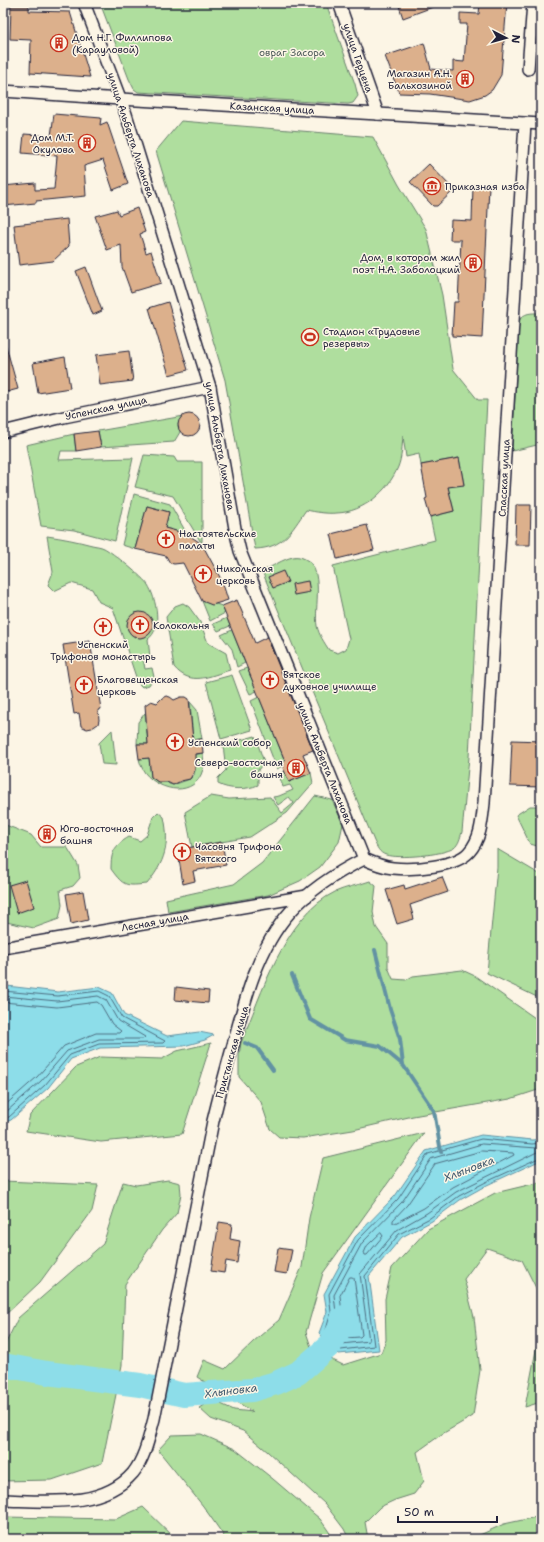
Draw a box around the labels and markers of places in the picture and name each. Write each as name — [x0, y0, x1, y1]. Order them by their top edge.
place label: Дом Н.Г. Филлипова (Карауловой) — [72, 31, 173, 56]
building icon: Дом Н.Г. Филлипова (Карауловой) — [49, 33, 69, 53]
place label: Магазин А.Н. Бальхозиной — [387, 67, 452, 92]
building icon: Магазин А.Н. Бальхозиной — [455, 69, 475, 89]
place label: Дом М.Т. Окулова — [31, 131, 75, 156]
building icon: Дом М.Т. Окулова — [77, 133, 97, 153]
museum icon: Приказная изба — [422, 176, 442, 196]
place label: Приказная изба — [445, 180, 526, 193]
place label: Дом, в котором жил поэт Н.А. Заболоцкий — [353, 251, 460, 276]
building icon: Дом, в котором жил поэт Н.А. Заболоцкий — [463, 253, 483, 273]
place label: Стадион «Трудовые резервы» — [323, 325, 420, 350]
sports icon: Стадион «Трудовые резервы» — [300, 327, 320, 347]
place label: Настоятельские палаты — [179, 527, 257, 552]
church icon: Настоятельские палаты — [156, 529, 176, 549]
place label: Никольская церковь — [216, 562, 273, 587]
church icon: Никольская церковь — [193, 564, 213, 584]
church icon: Колокольня — [130, 615, 150, 635]
church icon: Успенский Трифонов монастырь — [93, 617, 113, 637]
place label: Колокольня — [153, 619, 210, 632]
place label: Успенский Трифонов монастырь — [50, 638, 156, 663]
place label: Вятское духовное училище — [283, 668, 377, 693]
church icon: Вятское духовное училище — [260, 670, 280, 690]
place label: Благовещенская церковь — [97, 673, 178, 698]
church icon: Благовещенская церковь — [74, 675, 94, 695]
church icon: Успенский собор — [165, 732, 185, 752]
place label: Успенский собор — [188, 736, 271, 749]
place label: Северо-восточная башня — [195, 756, 283, 781]
building icon: Северо-восточная башня — [286, 758, 306, 778]
place label: Юго-восточная башня — [60, 822, 134, 847]
building icon: Юго-восточная башня — [37, 824, 57, 844]
place label: Часовня Трифона Вятского — [195, 840, 282, 865]
church icon: Часовня Трифона Вятского — [172, 842, 192, 862]

